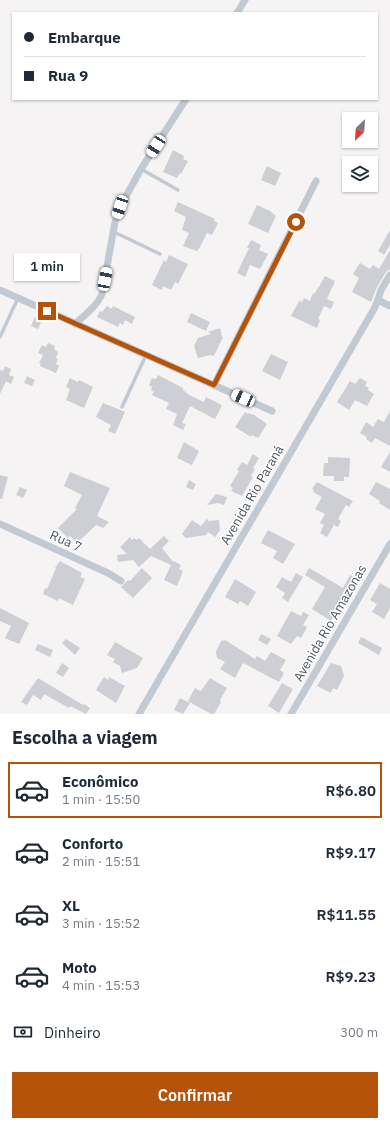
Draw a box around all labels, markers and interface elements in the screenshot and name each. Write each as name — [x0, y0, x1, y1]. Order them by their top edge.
text: Embarque — [48, 28, 121, 47]
text: Rua 9 — [48, 66, 88, 85]
north arrow — [342, 112, 378, 148]
map controls — [342, 112, 378, 192]
car — [144, 133, 168, 159]
button: layers — [342, 156, 378, 192]
car — [111, 194, 129, 220]
route start — [287, 213, 305, 231]
callout: 1 min — [14, 253, 80, 281]
text: 1 min — [30, 258, 64, 275]
car — [97, 266, 113, 292]
route end — [38, 302, 56, 320]
car — [230, 388, 256, 408]
street label: Avenida Rio Paraná — [217, 442, 287, 548]
street label: Rua 7 — [47, 526, 85, 556]
street label: Avenida Rio Amazonas — [290, 562, 370, 684]
text: Escolha a viagem — [12, 726, 158, 749]
icon: car — [14, 772, 50, 808]
text: Econômico — [62, 772, 138, 791]
text: R$6.80 — [326, 781, 376, 800]
text: 1 min · 15:50 — [62, 791, 140, 808]
icon: car — [14, 834, 50, 870]
text: Conforto — [62, 834, 123, 853]
text: R$9.17 — [326, 843, 376, 862]
text: 2 min · 15:51 — [62, 853, 140, 870]
icon: car — [14, 896, 50, 932]
text: XL — [62, 896, 80, 915]
text: R$11.55 — [317, 905, 376, 924]
text: 3 min · 15:52 — [62, 915, 140, 932]
icon: car — [14, 958, 50, 994]
text: Moto — [62, 958, 97, 977]
text: R$9.23 — [326, 967, 376, 986]
text: 4 min · 15:53 — [62, 977, 140, 994]
icon: cash — [12, 1021, 34, 1043]
text: Dinheiro — [44, 1023, 101, 1042]
text: 300 m — [340, 1024, 378, 1041]
button: Confirmar — [12, 1072, 378, 1118]

